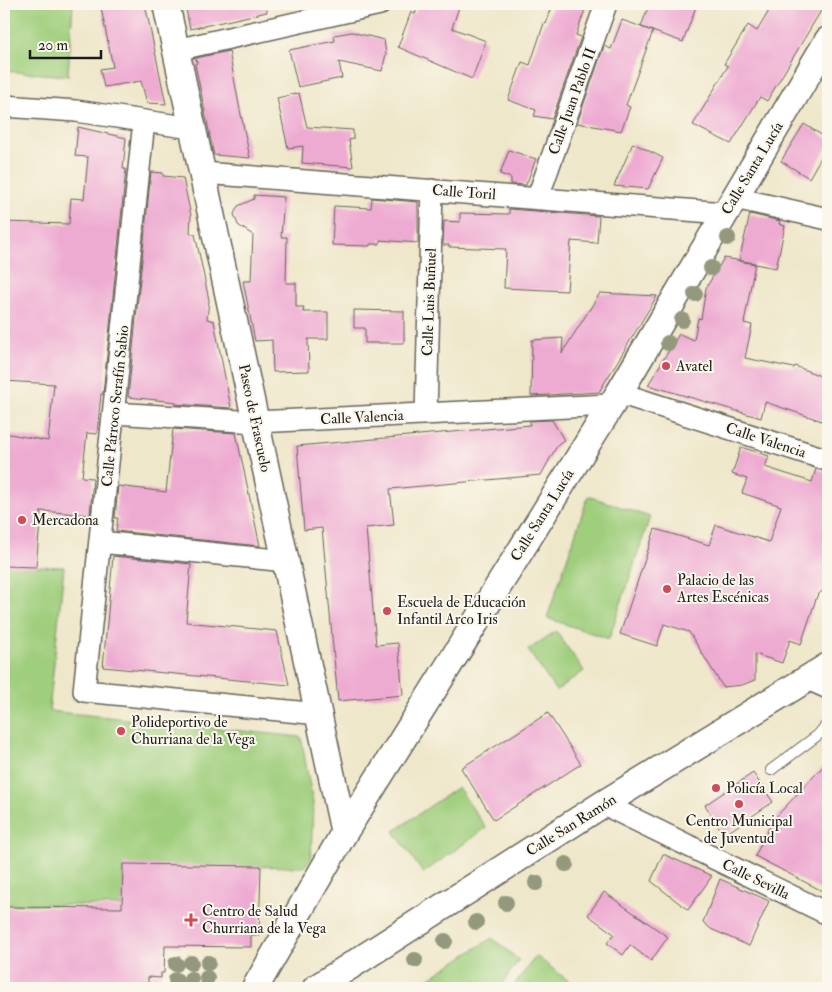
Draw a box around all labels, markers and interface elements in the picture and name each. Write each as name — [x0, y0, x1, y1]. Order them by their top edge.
scale bar — [30, 28, 101, 60]
text: 20 m — [38, 36, 68, 55]
street label: Calle Juan Pablo II — [544, 45, 602, 158]
street label: Calle Santa Lucía — [717, 118, 788, 218]
street label: Calle Toril — [431, 181, 497, 204]
street label: Calle Luis Buñuel — [418, 247, 441, 356]
street label: Calle Párroco Serafín Sabio — [98, 324, 133, 488]
place label: Avatel — [675, 357, 713, 376]
marker: Avatel — [660, 360, 672, 372]
street label: Paseo de Frascuelo — [234, 362, 275, 474]
street label: Calle Valencia — [320, 406, 405, 429]
street label: Calle Valencia — [723, 419, 809, 463]
street label: Calle Santa Lucía — [506, 465, 579, 565]
place label: Mercadona — [32, 511, 100, 530]
marker: Mercadona — [16, 514, 28, 526]
place label: Palacio de las Artes Escénicas — [676, 571, 769, 607]
marker: Palacio de las Artes Escénicas — [661, 583, 673, 595]
place label: Escuela de Educación Infantil Arco Iris — [397, 593, 526, 629]
marker: Escuela de Educación Infantil Arco Iris — [381, 605, 393, 617]
place label: Polideportivo de Churriana de la Vega — [131, 713, 256, 749]
marker: Polideportivo de Churriana de la Vega — [115, 725, 127, 737]
place label: Policía Local — [726, 779, 803, 798]
marker: Policía Local — [710, 782, 722, 794]
street label: Calle San Ramón — [523, 790, 620, 861]
marker: Centro Municipal de Juventud — [733, 798, 745, 810]
place label: Centro Municipal de Juventud — [686, 812, 793, 849]
street label: Calle Sevilla — [719, 855, 794, 904]
place label: Centro de Salud Churriana de la Vega — [202, 902, 327, 938]
marker: Centro de Salud Churriana de la Vega — [184, 913, 198, 927]

